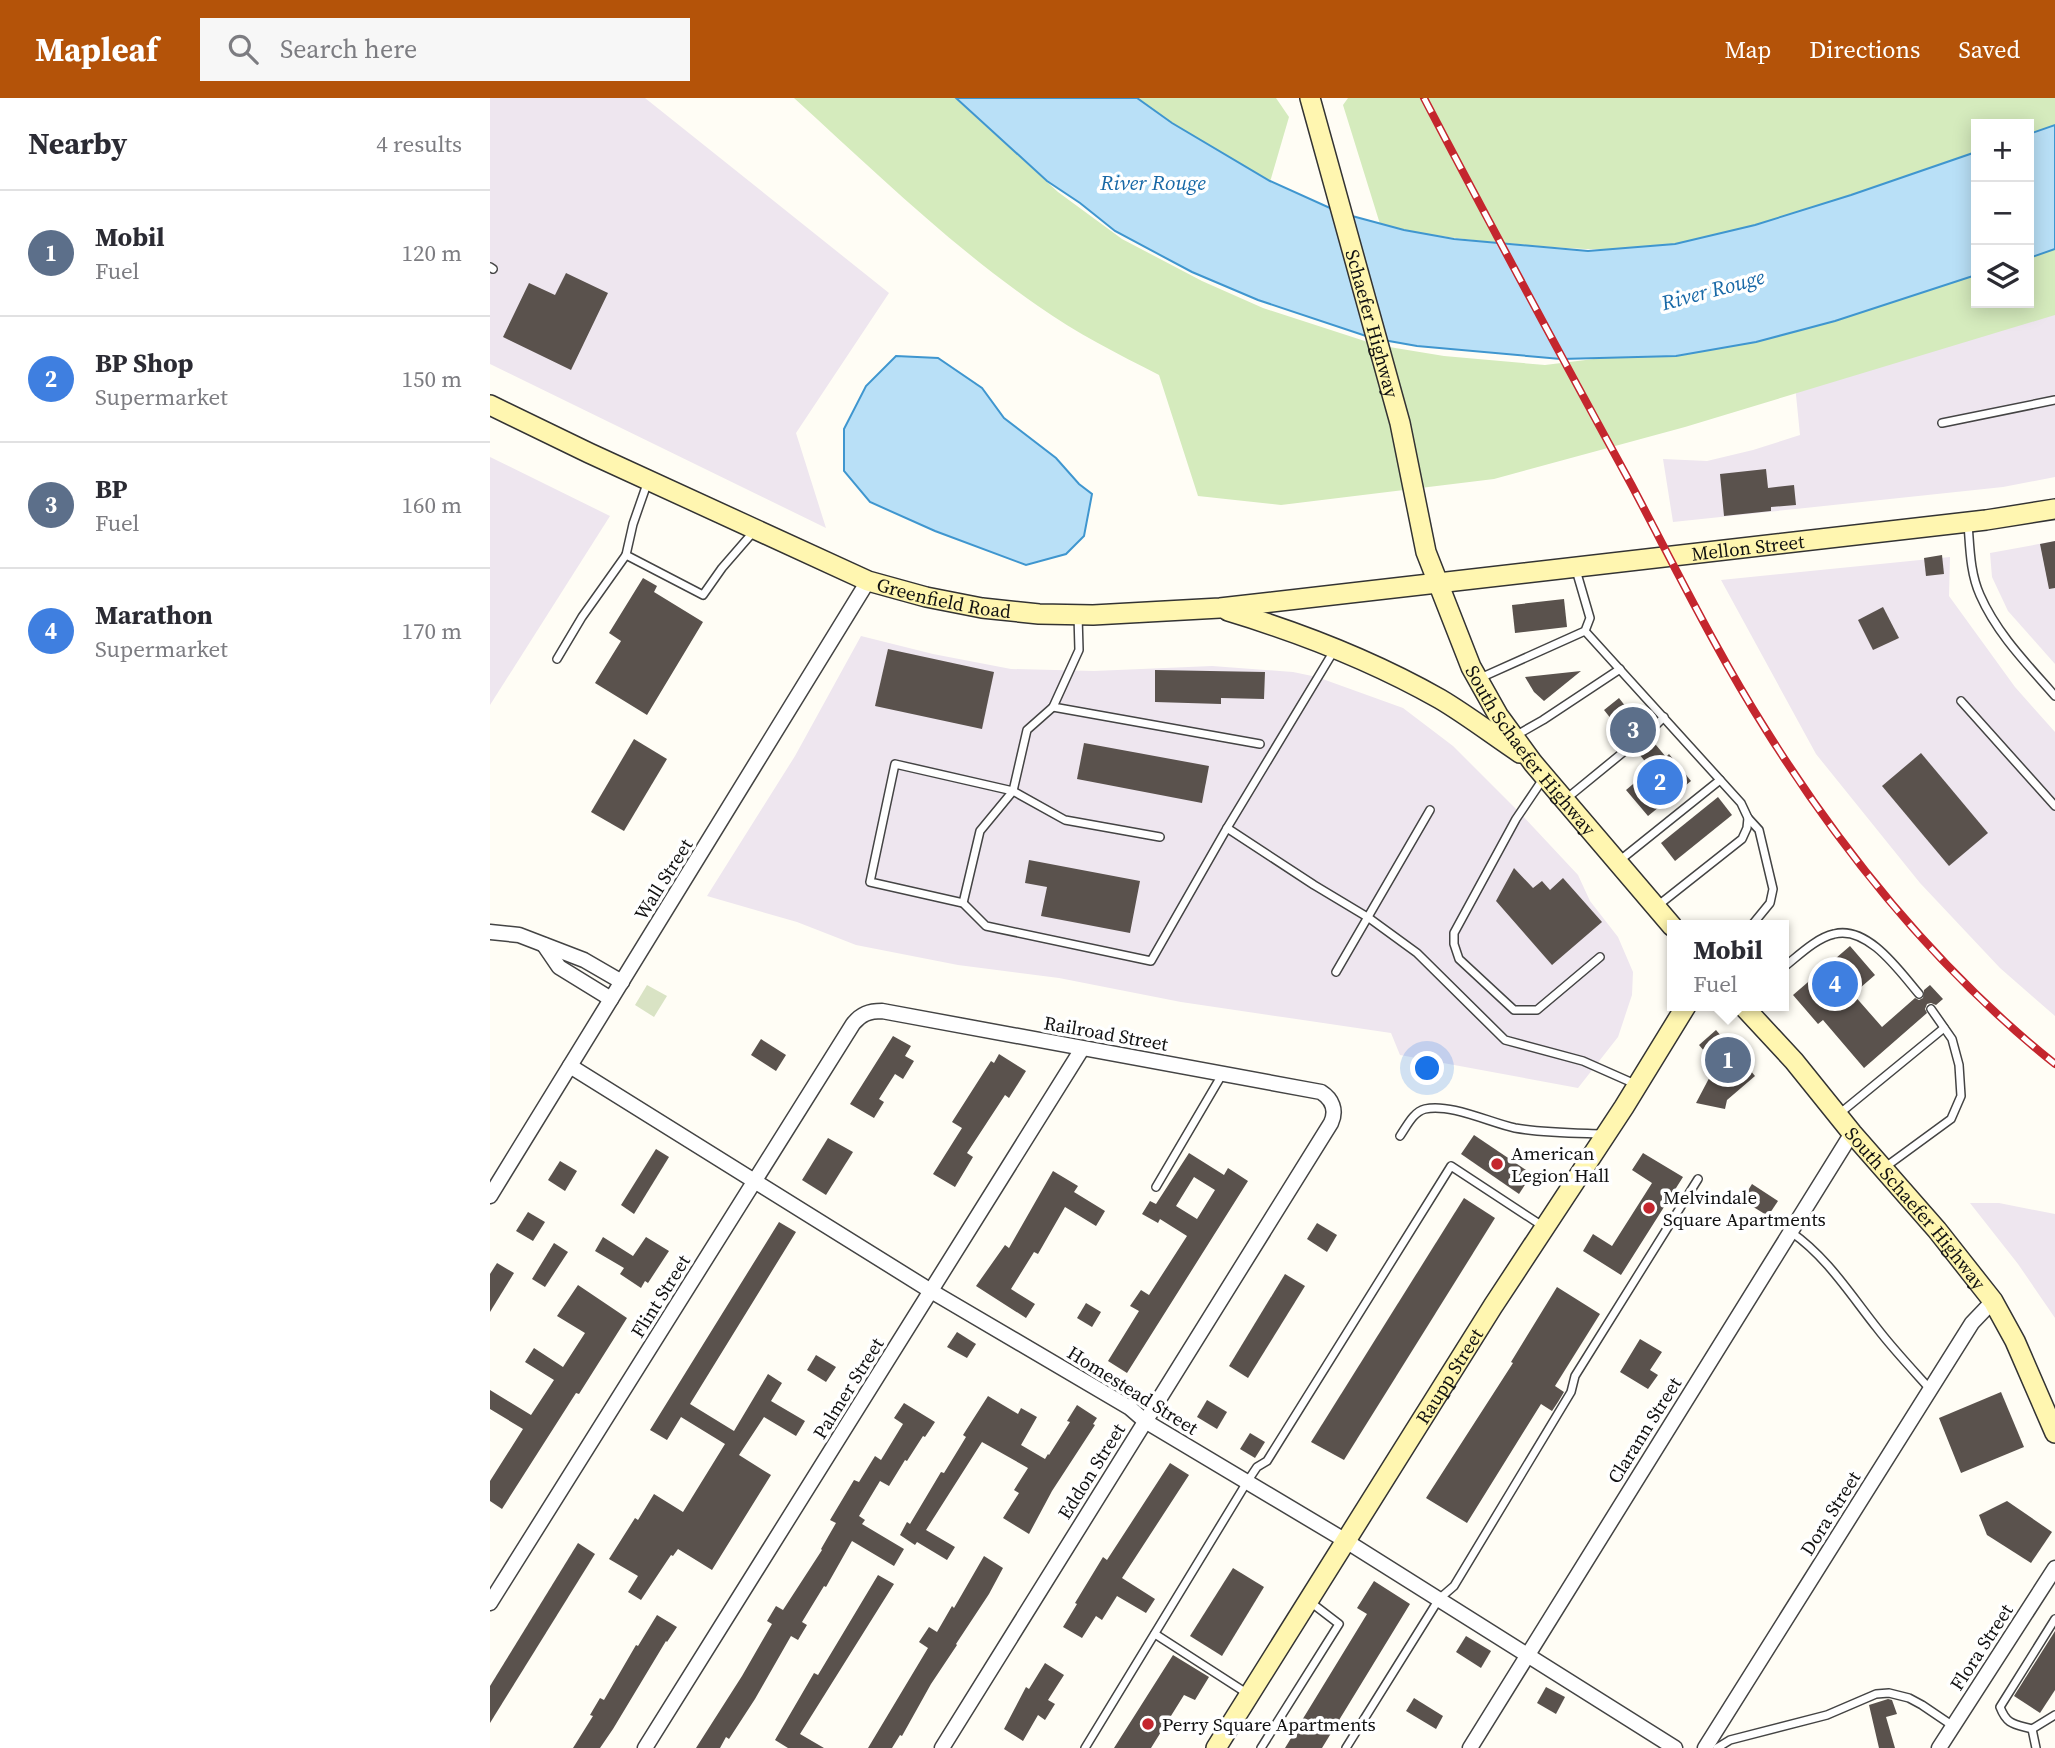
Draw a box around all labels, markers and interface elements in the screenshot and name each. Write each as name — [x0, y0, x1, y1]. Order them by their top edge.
search box — [200, 18, 690, 81]
text: Mapleaf — [35, 27, 158, 72]
icon: search — [224, 30, 262, 68]
text: Search here — [280, 31, 417, 67]
text: Map — [1724, 33, 1771, 66]
text: Directions — [1809, 33, 1920, 66]
text: Saved — [1958, 33, 2020, 66]
map controls — [1971, 119, 2034, 308]
button: + — [1971, 119, 2034, 182]
text: Nearby — [28, 123, 127, 164]
text: 4 results — [376, 128, 462, 160]
water label: River Rouge — [1099, 168, 1206, 197]
button: − — [1971, 182, 2034, 245]
text: Mobil — [95, 219, 165, 255]
text: 1 — [45, 237, 57, 269]
text: 120 m — [401, 237, 462, 269]
button: layers — [1971, 245, 2034, 308]
street label: Schaefer Highway — [1340, 246, 1405, 401]
text: Fuel — [95, 255, 139, 287]
water label: River Rouge — [1657, 262, 1768, 317]
text: BP Shop — [95, 345, 193, 381]
text: 2 — [45, 363, 57, 395]
text: 150 m — [401, 363, 462, 395]
text: Supermarket — [95, 381, 228, 413]
text: BP — [95, 471, 127, 507]
text: 3 — [45, 489, 57, 521]
text: 160 m — [401, 489, 462, 521]
text: Fuel — [95, 507, 139, 539]
street label: Mellon Street — [1690, 528, 1806, 567]
street label: Greenfield Road — [874, 571, 1013, 624]
text: Marathon — [95, 597, 213, 633]
text: 4 — [45, 615, 57, 647]
text: 170 m — [401, 615, 462, 647]
text: Supermarket — [95, 633, 228, 665]
street label: South Schaefer Highway — [1460, 660, 1602, 841]
pin: 3 — [1610, 704, 1656, 756]
pin: 2 — [1637, 756, 1683, 808]
street label: Wall Street — [628, 833, 699, 925]
popup — [1667, 920, 1789, 1011]
text: Mobil — [1693, 932, 1763, 968]
pin: 4 — [1812, 958, 1858, 1010]
text: Fuel — [1693, 968, 1738, 1000]
street label: Railroad Street — [1042, 1009, 1171, 1057]
pin: 1 — [1705, 1034, 1751, 1086]
your location — [1410, 1051, 1444, 1085]
street label: South Schaefer Highway — [1839, 1121, 1992, 1295]
place label: American Legion Hall — [1511, 1140, 1610, 1188]
marker: American Legion Hall — [1489, 1156, 1505, 1172]
place label: Melvindale Square Apartments — [1663, 1184, 1826, 1232]
marker: Melvindale Square Apartments — [1641, 1200, 1657, 1216]
street label: Flint Street — [624, 1249, 696, 1343]
street label: Raupp Street — [1409, 1322, 1489, 1429]
street label: Palmer Street — [807, 1332, 890, 1444]
street label: Homestead Street — [1063, 1339, 1204, 1441]
street label: Clarann Street — [1601, 1371, 1688, 1488]
street label: Eddon Street — [1051, 1417, 1131, 1524]
street label: Dora Street — [1794, 1465, 1867, 1560]
street label: Flora Street — [1943, 1598, 2019, 1695]
place label: Perry Square Apartments — [1162, 1711, 1376, 1737]
marker: Perry Square Apartments — [1140, 1716, 1156, 1732]

